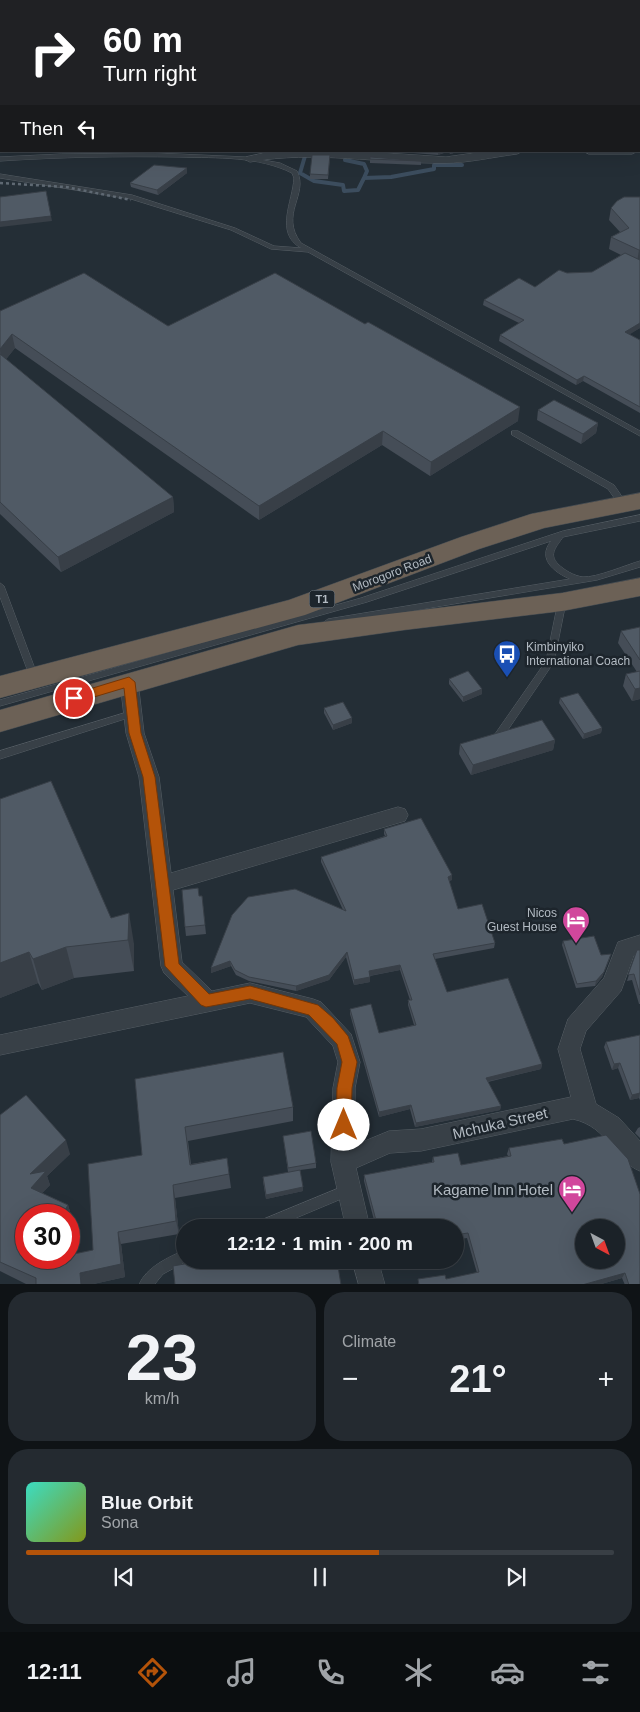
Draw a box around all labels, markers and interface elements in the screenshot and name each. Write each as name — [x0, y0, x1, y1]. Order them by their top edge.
icon: right — [20, 20, 85, 85]
text: 60 m — [103, 20, 183, 59]
text: Turn right — [103, 61, 196, 86]
icon: left — [73, 115, 101, 143]
text: Then — [20, 118, 63, 139]
street label: Morogoro Road — [351, 552, 433, 594]
road number: T1 — [310, 590, 334, 608]
bus stop icon: Kimbinyiko International Coach — [492, 639, 522, 678]
place label: Kimbinyiko International Coach — [526, 640, 630, 668]
pin — [53, 677, 95, 719]
icon: arrive — [60, 684, 88, 712]
hotel icon: Nicos Guest House — [561, 905, 591, 944]
place label: Nicos Guest House — [487, 906, 557, 934]
position arrow — [317, 1098, 369, 1150]
street label: Mchuka Street — [451, 1104, 550, 1142]
hotel icon: Kagame Inn Hotel — [557, 1174, 587, 1213]
place label: Kagame Inn Hotel — [433, 1181, 553, 1198]
speed limit sign: 30 — [15, 1204, 80, 1269]
north arrow — [575, 1219, 625, 1269]
map controls — [575, 1219, 625, 1269]
text: 12:12 · 1 min · 200 m — [227, 1233, 413, 1254]
text: 23 — [126, 1321, 198, 1394]
text: Climate — [342, 1333, 396, 1350]
text: 21° — [449, 1358, 507, 1400]
text: − — [342, 1363, 358, 1394]
text: + — [598, 1363, 614, 1394]
text: km/h — [145, 1390, 179, 1407]
text: Blue Orbit — [101, 1492, 193, 1513]
text: Sona — [101, 1514, 138, 1531]
icon: previous — [110, 1563, 138, 1591]
icon: pause — [306, 1563, 334, 1591]
icon: next — [502, 1563, 530, 1591]
icon: directions — [135, 1655, 170, 1690]
icon: music — [224, 1655, 259, 1690]
icon: phone — [313, 1655, 348, 1690]
icon: climate — [401, 1655, 436, 1690]
icon: car — [490, 1655, 525, 1690]
icon: filters — [578, 1655, 613, 1690]
text: 12:11 — [27, 1659, 82, 1684]

